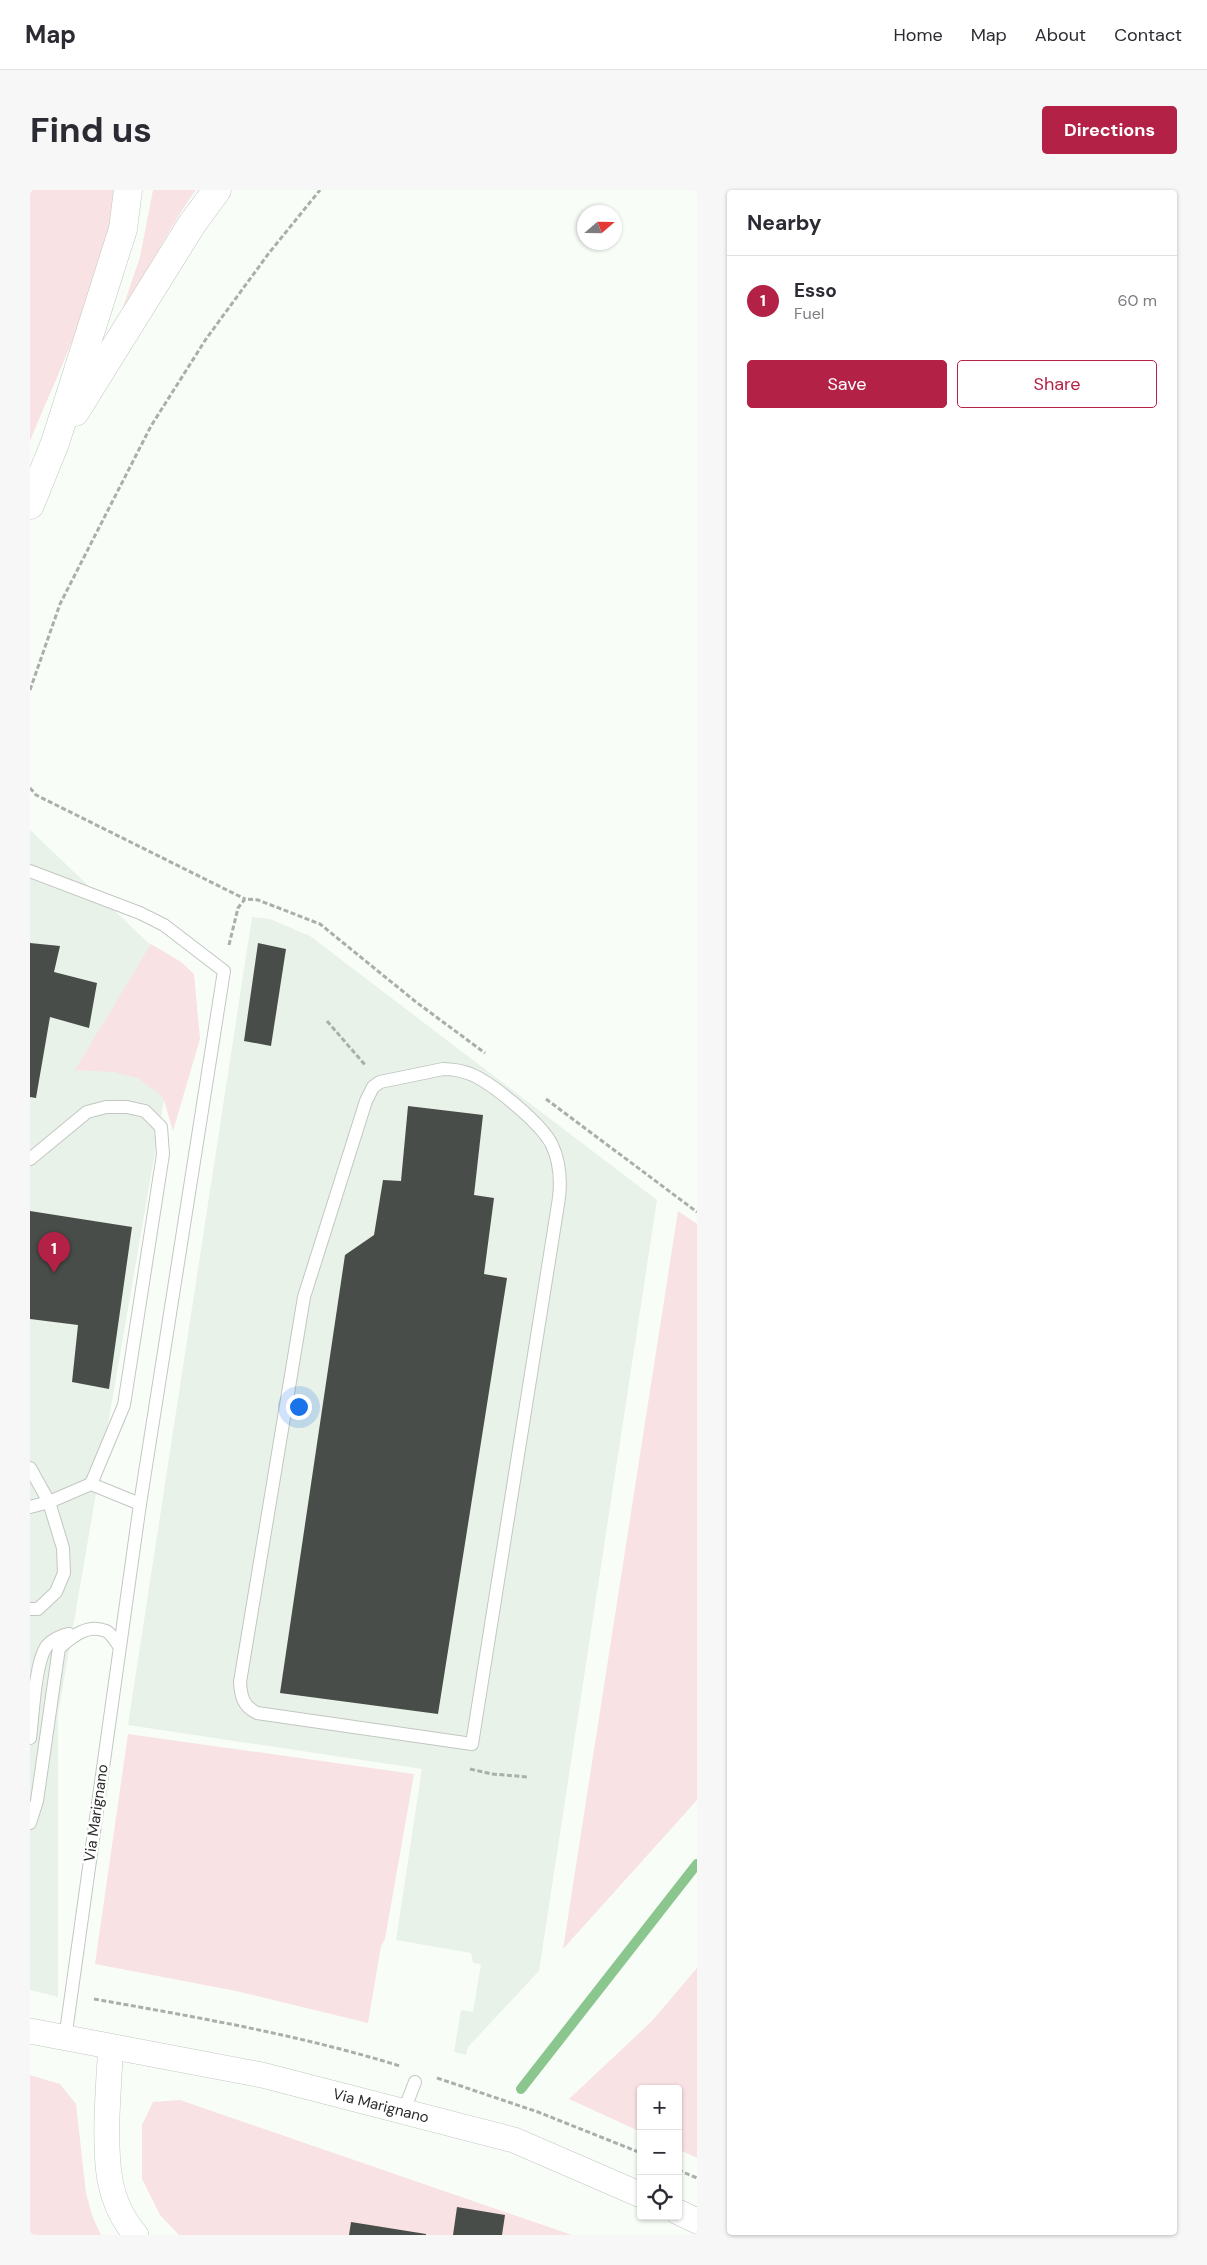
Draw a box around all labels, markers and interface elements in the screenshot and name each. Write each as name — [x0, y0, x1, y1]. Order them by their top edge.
text: Map — [25, 19, 76, 50]
text: Home — [893, 23, 943, 47]
text: Map — [971, 23, 1007, 47]
text: About — [1035, 23, 1086, 47]
text: Contact — [1114, 23, 1182, 47]
button: Directions — [1042, 106, 1177, 154]
text: Find us — [30, 107, 152, 153]
north arrow — [577, 205, 622, 250]
text: Nearby — [747, 209, 821, 237]
text: Esso — [794, 278, 837, 303]
text: 1 — [760, 290, 766, 311]
text: 60 m — [1117, 290, 1157, 311]
text: Fuel — [794, 303, 824, 324]
button: Save — [747, 360, 947, 408]
button: Share — [957, 360, 1157, 408]
pin: 1 — [38, 1232, 70, 1273]
your location — [286, 1394, 312, 1420]
street label: Via Marignano — [79, 1763, 113, 1863]
street label: Via Marignano — [331, 2084, 431, 2128]
map controls — [637, 2085, 682, 2220]
button: + — [637, 2085, 682, 2130]
button: − — [637, 2130, 682, 2175]
button: locate — [637, 2175, 682, 2220]

